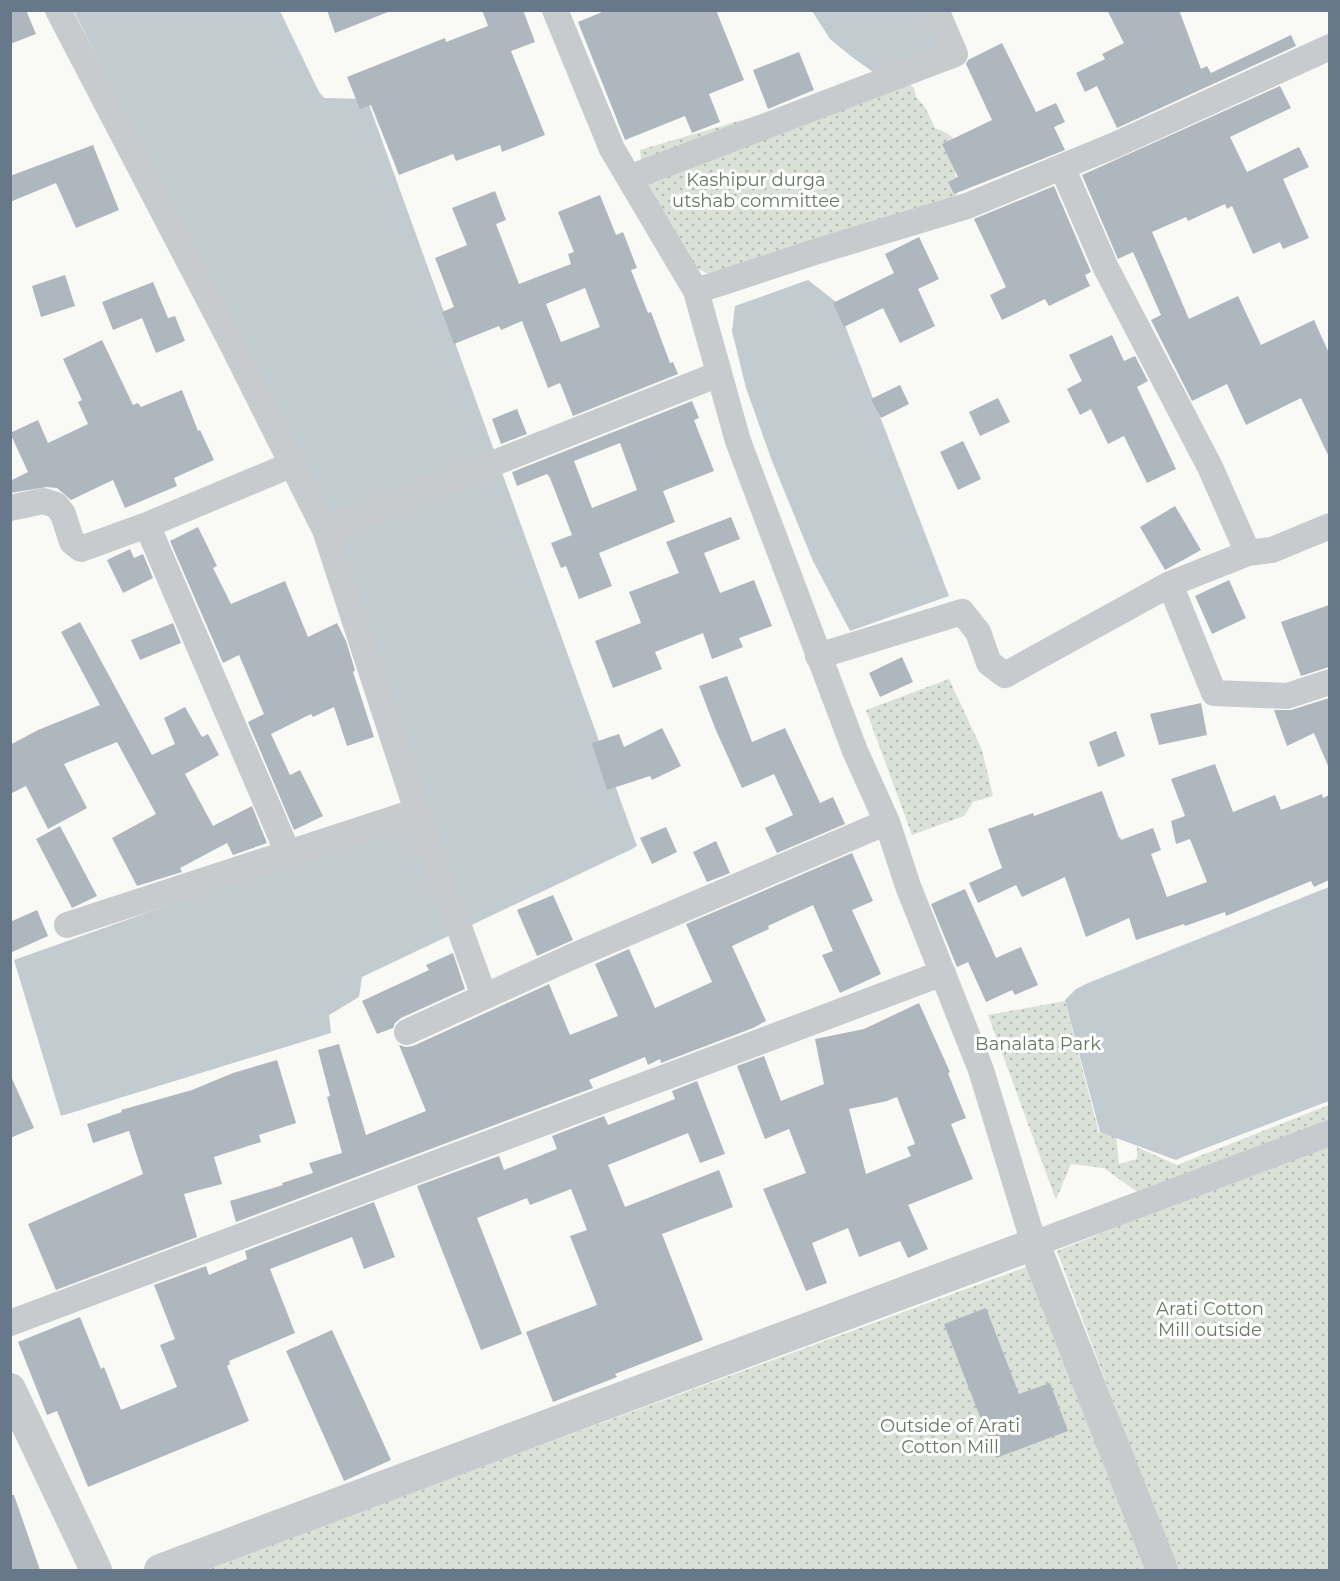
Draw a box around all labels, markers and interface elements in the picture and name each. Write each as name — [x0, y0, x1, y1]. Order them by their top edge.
park label: Kashipur durga utshab committee — [672, 169, 840, 212]
park label: Banalata Park — [975, 1033, 1101, 1055]
park label: Arati Cotton Mill outside — [1156, 1298, 1264, 1341]
park label: Outside of Arati Cotton Mill — [880, 1415, 1020, 1458]

